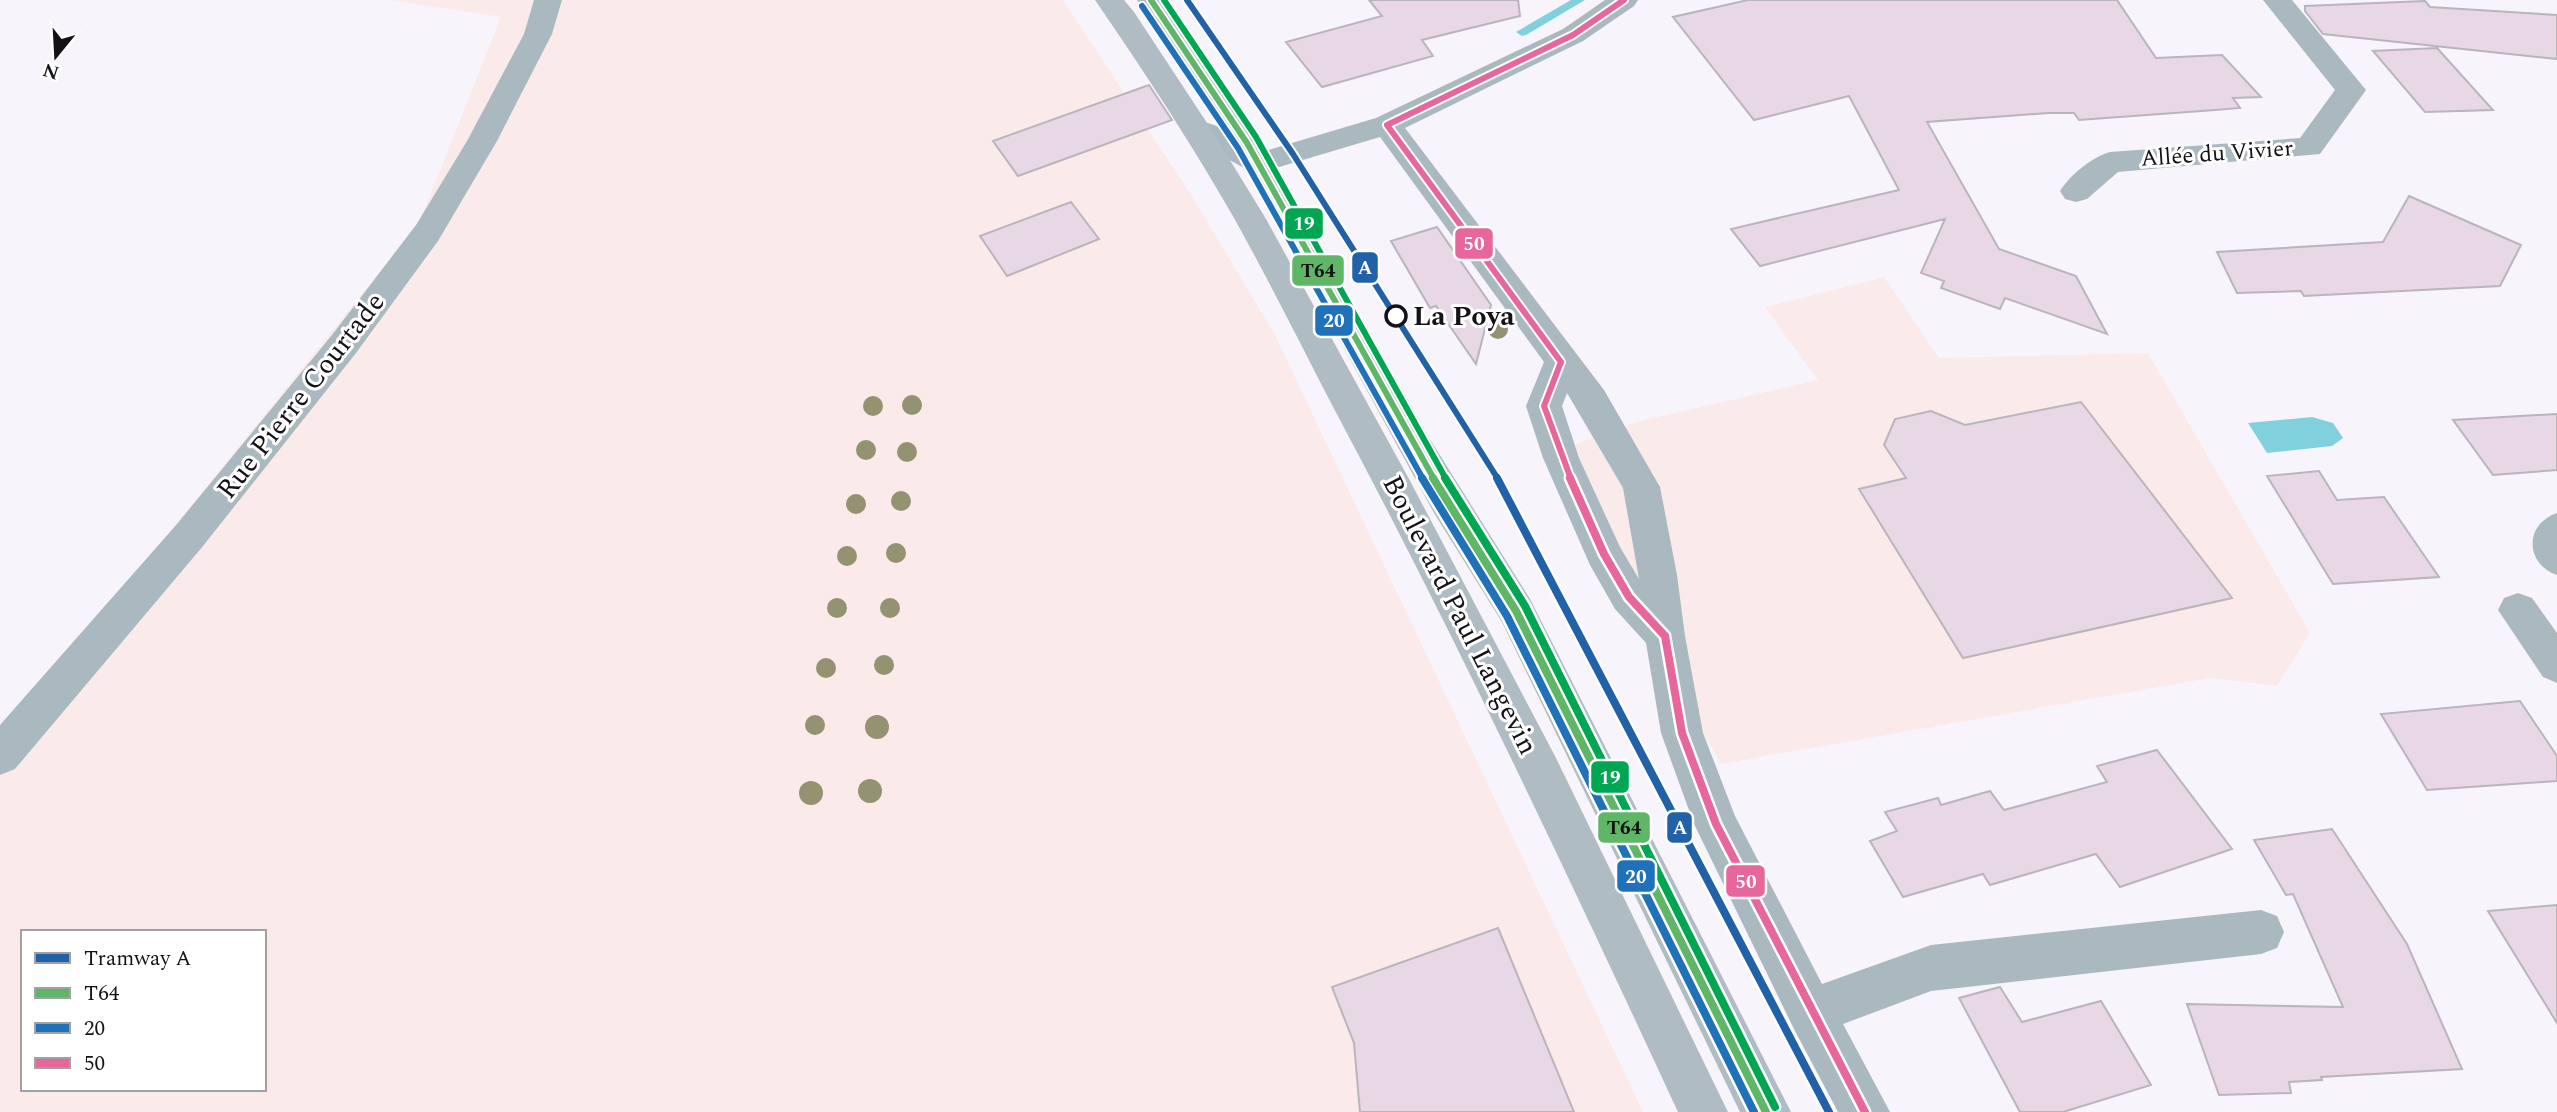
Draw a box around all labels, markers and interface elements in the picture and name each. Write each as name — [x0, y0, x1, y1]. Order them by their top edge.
north arrow — [21, 21, 91, 91]
text: N — [39, 55, 63, 87]
street label: Allée du Vivier — [2140, 131, 2294, 177]
line badge: 19 — [1284, 207, 1324, 240]
text: 19 — [1293, 210, 1315, 239]
line badge: 50 — [1454, 227, 1494, 260]
text: 50 — [1463, 230, 1485, 259]
line badge: A — [1351, 251, 1379, 284]
line badge: T64 — [1291, 254, 1345, 287]
text: A — [1358, 254, 1373, 283]
text: T64 — [1301, 257, 1336, 286]
street label: Rue Pierre Courtade — [206, 283, 396, 509]
place label: La Poya — [1413, 295, 1515, 338]
line badge: 20 — [1314, 304, 1354, 337]
marker: La Poya — [1385, 305, 1407, 327]
text: 20 — [1323, 307, 1345, 336]
street label: Boulevard Paul Langevin — [1371, 468, 1549, 762]
line badge: 19 — [1590, 760, 1630, 794]
text: 19 — [1599, 764, 1621, 793]
line badge: T64 — [1597, 811, 1651, 844]
line badge: A — [1666, 811, 1693, 844]
text: T64 — [1607, 814, 1642, 843]
text: A — [1673, 814, 1688, 843]
line badge: 20 — [1616, 859, 1656, 893]
text: 20 — [1625, 863, 1647, 892]
line badge: 50 — [1725, 864, 1766, 898]
text: 50 — [1735, 868, 1757, 897]
legend — [21, 930, 266, 1091]
text: Tramway A — [84, 943, 191, 975]
text: T64 — [84, 978, 120, 1010]
text: 20 — [84, 1013, 105, 1045]
text: 50 — [84, 1048, 105, 1080]

